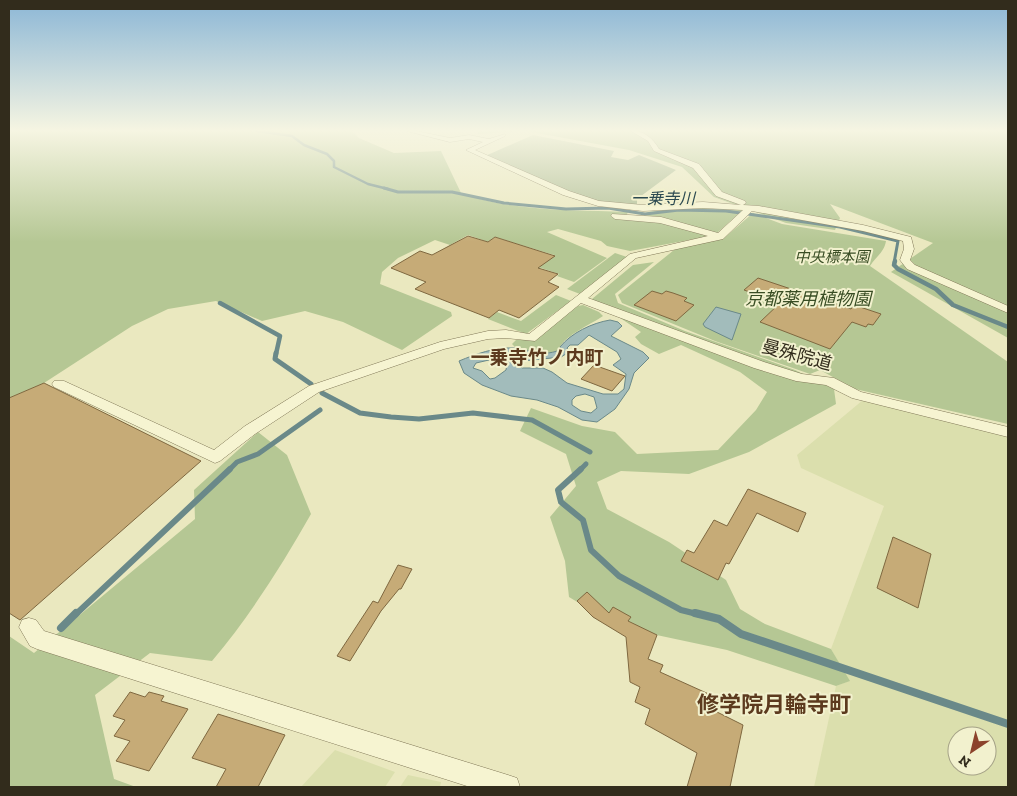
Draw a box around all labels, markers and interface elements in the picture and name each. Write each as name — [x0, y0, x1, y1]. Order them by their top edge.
water label: 一乗寺川 — [631, 189, 697, 208]
park label: 中央標本園 — [794, 248, 871, 266]
park label: 京都薬用植物園 — [745, 288, 874, 310]
street label: 曼殊院道 — [759, 335, 835, 375]
district label: 一乗寺竹ノ内町 — [470, 346, 604, 369]
district label: 修学院月輪寺町 — [697, 691, 851, 718]
north arrow — [947, 726, 997, 776]
text: N — [955, 751, 974, 771]

